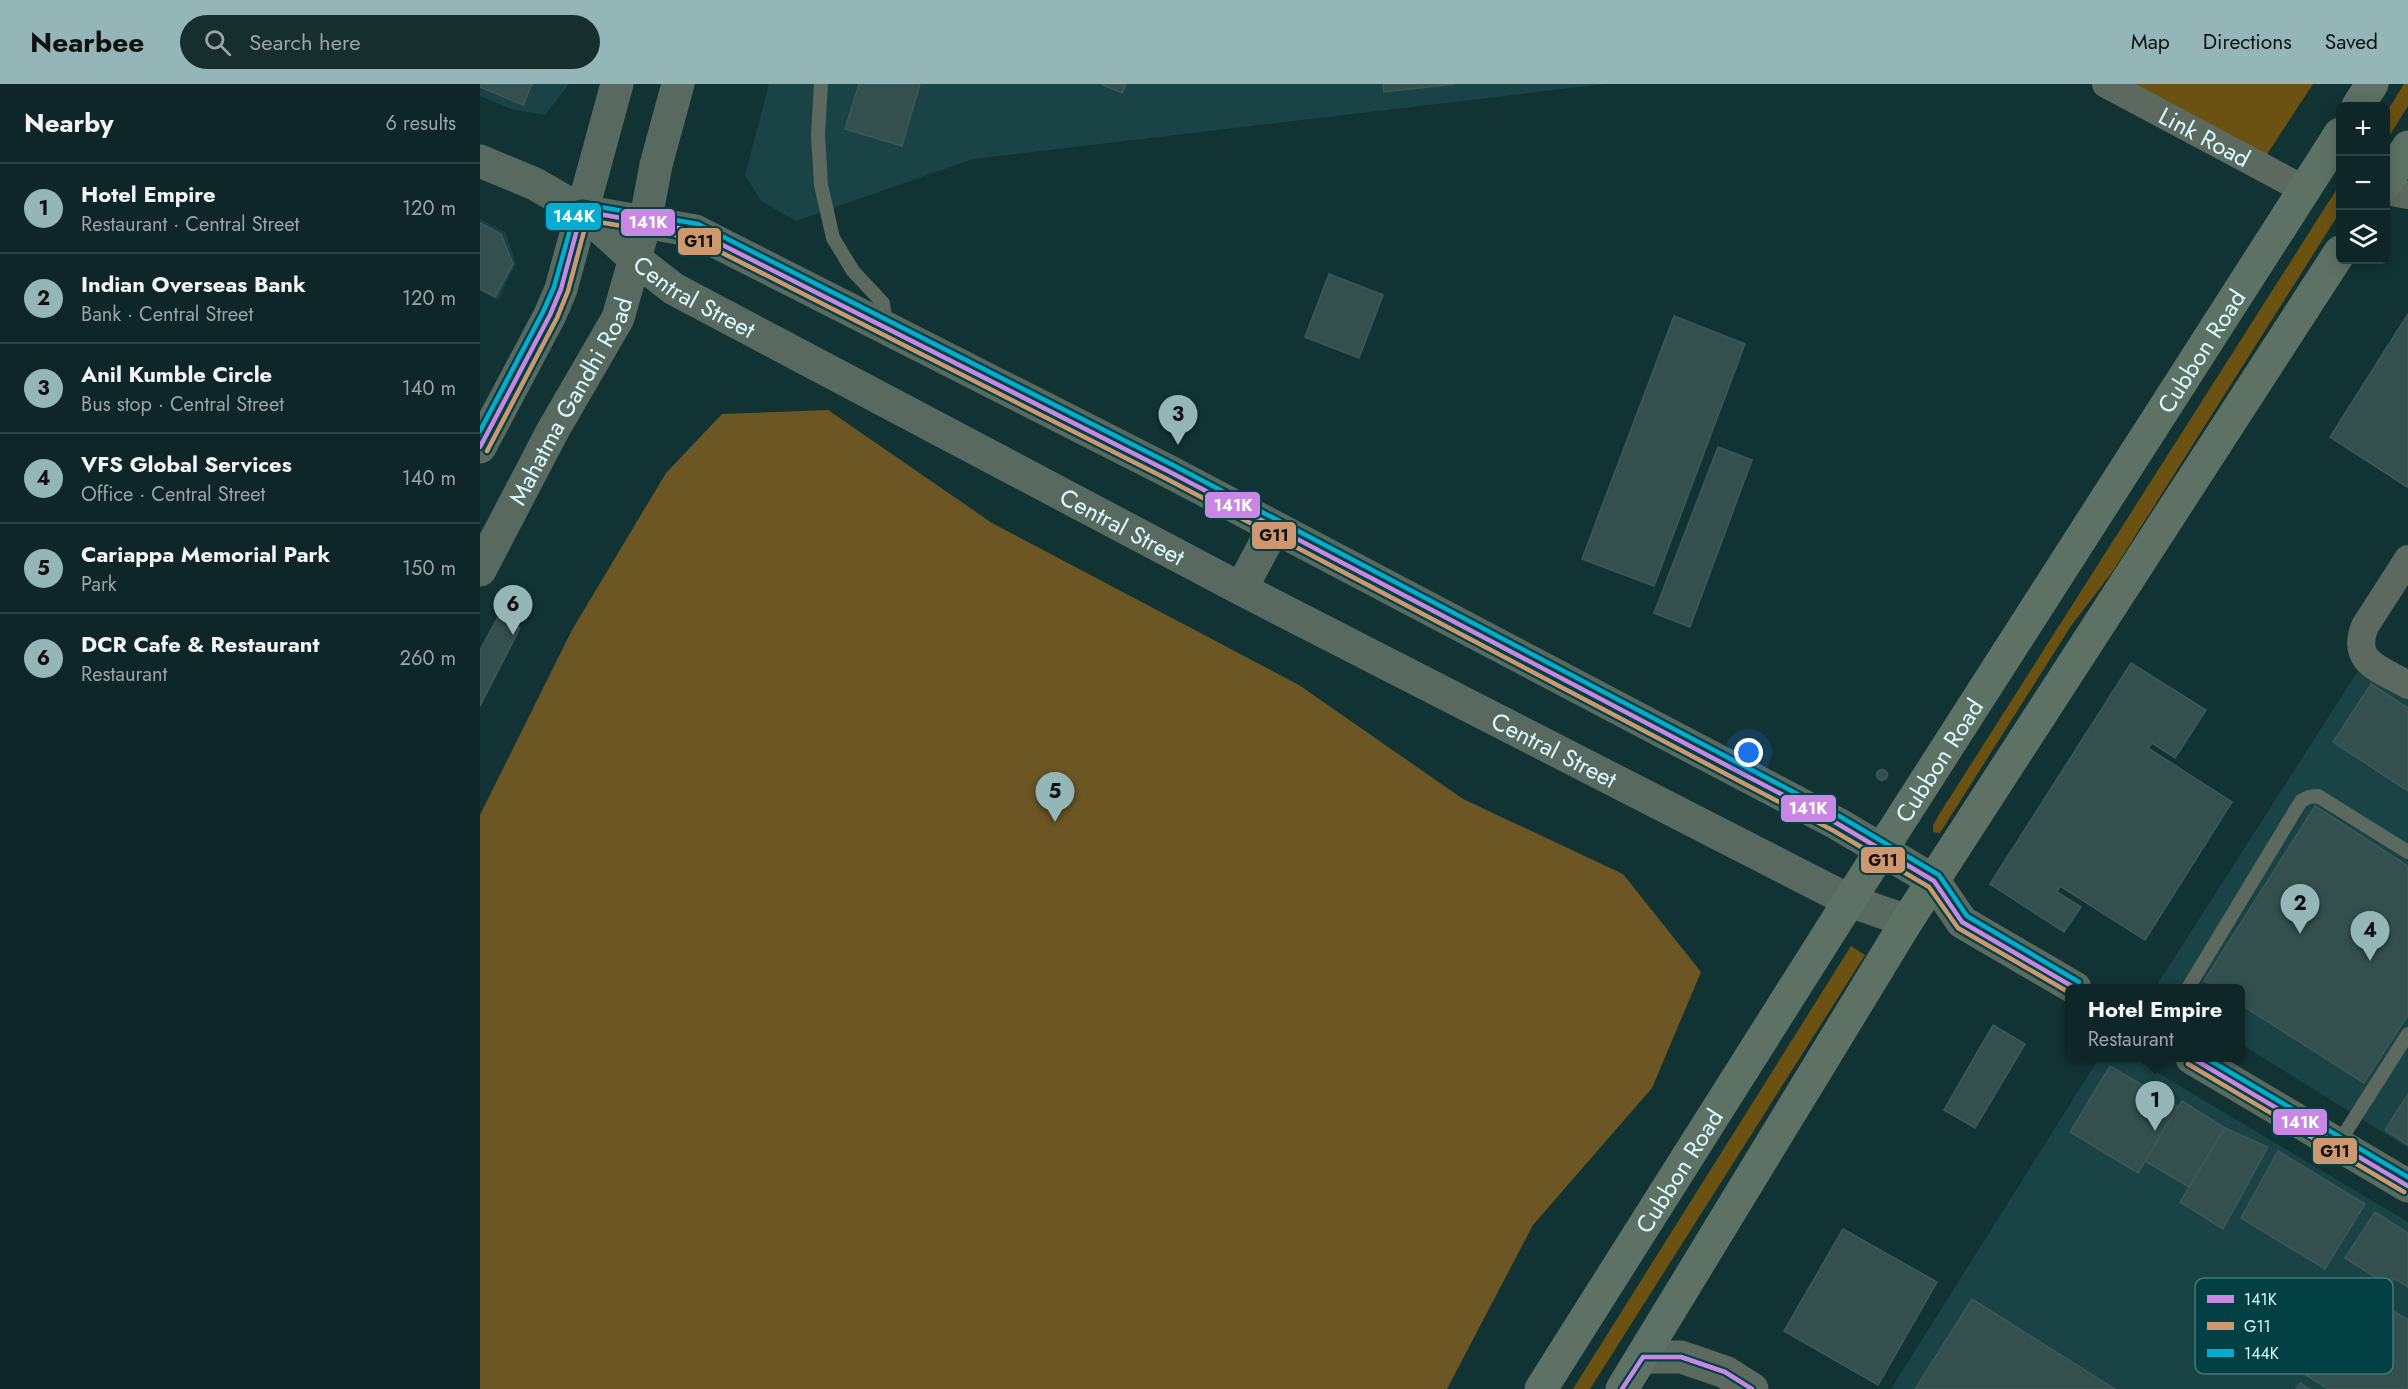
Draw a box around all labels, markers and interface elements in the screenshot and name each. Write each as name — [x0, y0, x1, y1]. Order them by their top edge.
search box — [180, 15, 600, 69]
text: Nearbee — [30, 22, 144, 63]
icon: search — [201, 26, 234, 59]
text: Search here — [249, 26, 361, 58]
text: Map — [2131, 27, 2170, 57]
text: Directions — [2203, 27, 2292, 57]
text: Saved — [2325, 27, 2378, 57]
street label: Link Road — [2153, 98, 2257, 175]
map controls — [2336, 102, 2390, 264]
button: + — [2336, 102, 2390, 156]
text: Nearby — [24, 104, 113, 142]
text: 6 results — [386, 109, 456, 138]
button: − — [2336, 156, 2390, 210]
text: Hotel Empire — [81, 178, 216, 210]
text: 1 — [38, 194, 49, 223]
text: 120 m — [402, 194, 456, 223]
line badge: 144K — [545, 202, 602, 231]
text: 144K — [553, 205, 596, 228]
line badge: 141K — [620, 208, 676, 237]
text: Restaurant · Central Street — [81, 210, 299, 239]
button: layers — [2336, 210, 2390, 264]
text: 141K — [629, 211, 668, 234]
line badge: G11 — [677, 227, 722, 256]
text: G11 — [684, 230, 714, 253]
street label: Central Street — [626, 246, 762, 347]
text: Indian Overseas Bank — [81, 268, 306, 300]
street label: Cubbon Road — [2148, 282, 2254, 420]
text: 2 — [37, 284, 50, 313]
text: 120 m — [402, 284, 456, 313]
street label: Mahatma Gandhi Road — [499, 293, 641, 511]
text: Bank · Central Street — [81, 300, 253, 329]
text: Anil Kumble Circle — [81, 358, 272, 390]
text: 3 — [37, 374, 50, 403]
text: 140 m — [402, 374, 456, 403]
text: Bus stop · Central Street — [81, 390, 284, 419]
pin: 3 — [1158, 396, 1198, 445]
text: VFS Global Services — [81, 448, 292, 480]
text: 4 — [37, 464, 50, 493]
text: 140 m — [402, 464, 456, 493]
street label: Central Street — [1054, 479, 1192, 574]
text: Office · Central Street — [81, 480, 265, 509]
line badge: 141K — [1204, 491, 1261, 519]
text: 141K — [1214, 494, 1253, 517]
line badge: G11 — [1251, 521, 1297, 550]
text: G11 — [1259, 524, 1289, 547]
text: Cariappa Memorial Park — [81, 538, 330, 570]
text: 5 — [37, 554, 50, 583]
text: 150 m — [402, 554, 456, 583]
text: Park — [81, 570, 117, 599]
pin: 6 — [494, 586, 532, 635]
text: DCR Cafe & Restaurant — [81, 628, 320, 660]
text: 6 — [37, 644, 50, 673]
text: 260 m — [400, 644, 456, 673]
text: Restaurant — [81, 660, 167, 689]
street label: Cubbon Road — [1886, 691, 1992, 829]
street label: Central Street — [1485, 703, 1623, 796]
your location — [1734, 738, 1763, 767]
pin: 5 — [1036, 772, 1074, 822]
line badge: 141K — [1780, 794, 1837, 823]
text: 141K — [1789, 797, 1828, 820]
line badge: G11 — [1860, 846, 1906, 874]
text: G11 — [1868, 849, 1898, 872]
pin: 2 — [2280, 884, 2320, 934]
pin: 4 — [2350, 912, 2390, 961]
popup — [2065, 984, 2245, 1062]
text: Hotel Empire — [2088, 993, 2222, 1025]
text: Restaurant — [2088, 1025, 2174, 1054]
pin: 1 — [2136, 1082, 2174, 1131]
street label: Cubbon Road — [1626, 1102, 1731, 1240]
line badge: 141K — [2272, 1108, 2328, 1136]
text: 141K — [2281, 1111, 2320, 1134]
line badge: G11 — [2312, 1137, 2358, 1165]
text: G11 — [2320, 1140, 2350, 1163]
legend — [2195, 1278, 2393, 1374]
text: 141K — [2244, 1288, 2277, 1311]
text: G11 — [2244, 1315, 2271, 1338]
text: 144K — [2244, 1342, 2279, 1365]

